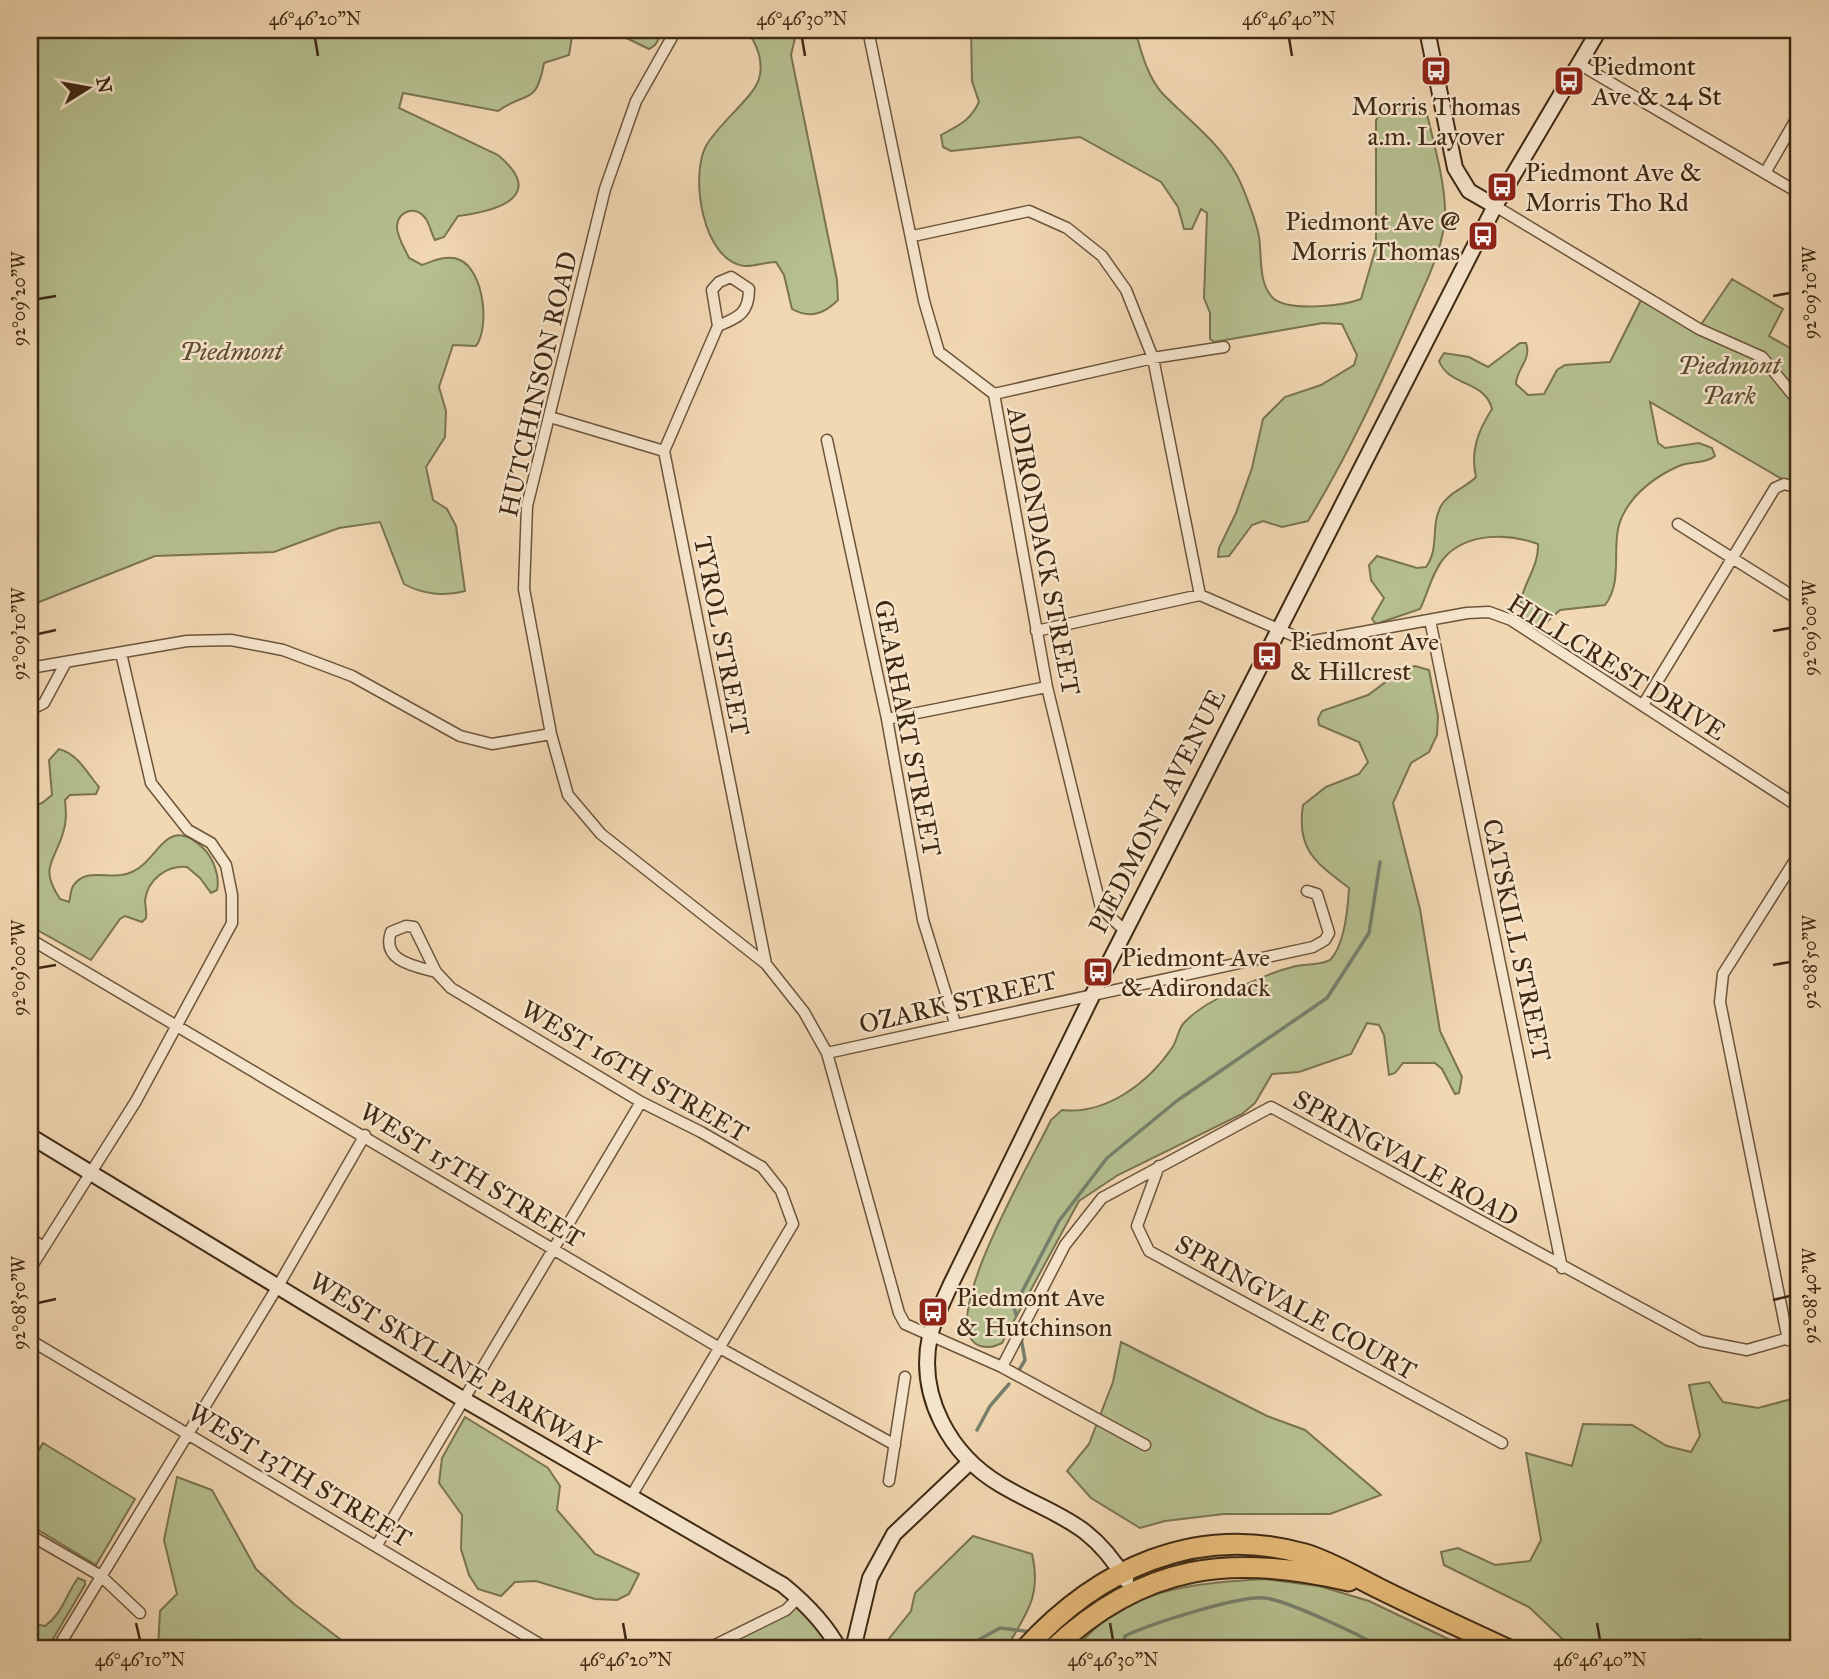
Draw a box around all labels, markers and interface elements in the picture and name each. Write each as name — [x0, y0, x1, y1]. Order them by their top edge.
text: 46°46'20"N — [269, 8, 361, 30]
text: 46°46'30"N — [757, 8, 847, 30]
text: 46°46'40"N — [1242, 8, 1336, 30]
place label: Piedmont Ave & 24 St — [1591, 50, 1722, 112]
north arrow — [52, 52, 122, 122]
bus stop icon: Morris Thomas a.m. Layover — [1419, 54, 1453, 88]
bus stop icon: Piedmont Ave & 24 St — [1552, 64, 1586, 98]
text: N — [91, 75, 117, 95]
place label: Morris Thomas a.m. Layover — [1351, 90, 1521, 152]
place label: Piedmont Ave & Morris Tho Rd — [1525, 156, 1702, 218]
bus stop icon: Piedmont Ave & Morris Tho Rd — [1485, 170, 1519, 204]
place label: Piedmont Ave @ Morris Thomas — [1285, 205, 1460, 267]
bus stop icon: Piedmont Ave @ Morris Thomas — [1466, 219, 1500, 253]
text: 92°09'10"W — [1799, 246, 1821, 339]
street label: HUTCHINSON ROAD — [492, 248, 584, 520]
text: 92°09'20"W — [8, 251, 30, 346]
park label: Piedmont — [179, 335, 285, 367]
park label: Piedmont Park — [1677, 349, 1783, 411]
street label: ADIRONDACK STREET — [1000, 403, 1088, 698]
street label: TYROL STREET — [687, 533, 757, 739]
text: 92°09'00"W — [1799, 579, 1821, 676]
text: 92°09'10"W — [8, 587, 30, 680]
street label: HILLCREST DRIVE — [1502, 587, 1732, 747]
street label: GEARHART STREET — [867, 597, 949, 859]
place label: Piedmont Ave & Hillcrest — [1290, 625, 1439, 687]
bus stop icon: Piedmont Ave & Hillcrest — [1250, 639, 1284, 673]
street label: PIEDMONT AVENUE — [1082, 684, 1232, 938]
street label: CATSKILL STREET — [1476, 816, 1558, 1064]
text: 92°08'50"W — [1799, 914, 1821, 1009]
text: 92°09'00"W — [8, 919, 30, 1016]
place label: Piedmont Ave & Adirondack — [1121, 941, 1271, 1003]
bus stop icon: Piedmont Ave & Adirondack — [1081, 955, 1115, 989]
street label: OZARK STREET — [856, 964, 1060, 1040]
street label: WEST 16TH STREET — [516, 993, 755, 1149]
street label: SPRINGVALE ROAD — [1288, 1083, 1524, 1233]
street label: WEST 15TH STREET — [354, 1095, 590, 1255]
street label: SPRINGVALE COURT — [1170, 1227, 1422, 1387]
text: 92°08'40"W — [1799, 1247, 1821, 1344]
text: 92°08'50"W — [8, 1255, 30, 1350]
street label: WEST SKYLINE PARKWAY — [304, 1264, 607, 1464]
place label: Piedmont Ave & Hutchinson — [956, 1281, 1112, 1343]
bus stop icon: Piedmont Ave & Hutchinson — [916, 1295, 950, 1329]
street label: WEST 13TH STREET — [183, 1396, 417, 1554]
text: 46°46'10"N — [95, 1649, 185, 1671]
text: 46°46'20"N — [580, 1649, 672, 1671]
text: 46°46'30"N — [1068, 1649, 1158, 1671]
text: 46°46'40"N — [1553, 1649, 1647, 1671]

